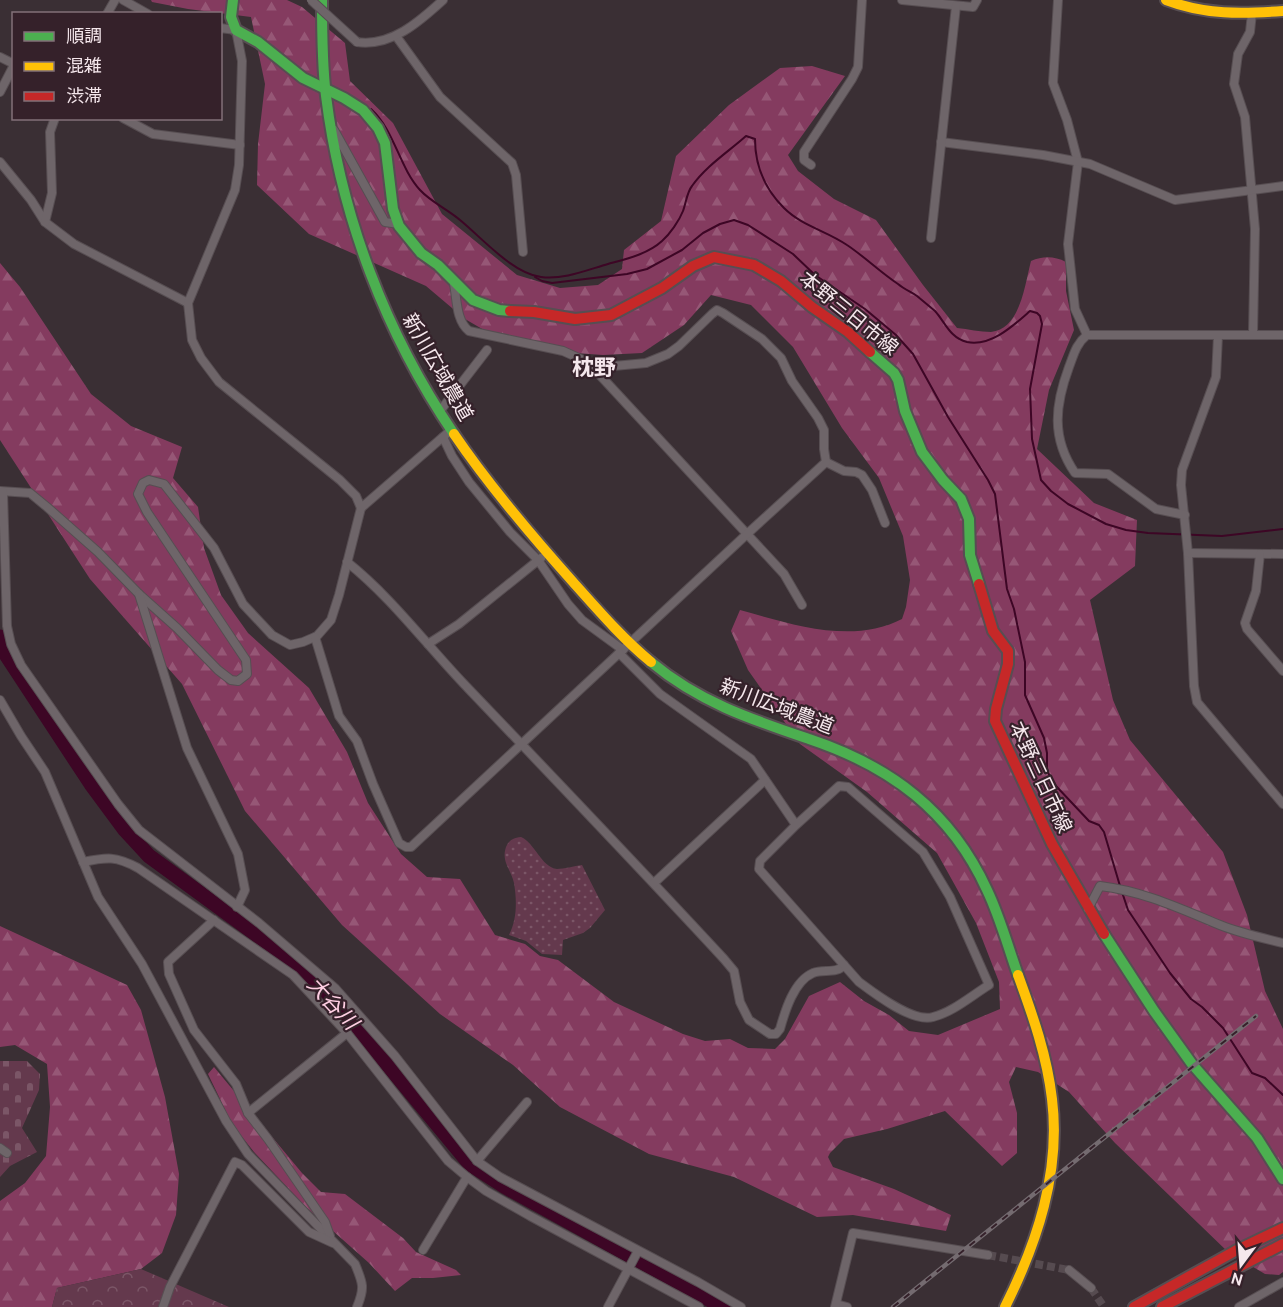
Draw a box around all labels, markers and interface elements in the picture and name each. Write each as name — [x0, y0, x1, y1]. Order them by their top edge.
legend — [12, 12, 222, 120]
text: 順調 — [66, 25, 102, 47]
text: 混雑 — [66, 55, 102, 77]
text: 渋滞 — [66, 85, 102, 107]
street label: 本野三日市線 — [795, 266, 903, 360]
street label: 新川広域農道 — [398, 309, 478, 425]
district label: 枕野 — [572, 354, 616, 381]
street label: 新川広域農道 — [717, 673, 837, 739]
street label: 本野三日市線 — [1005, 718, 1077, 836]
water label: 大谷川 — [302, 971, 365, 1036]
north arrow — [1211, 1235, 1271, 1295]
text: N — [1229, 1268, 1245, 1290]

